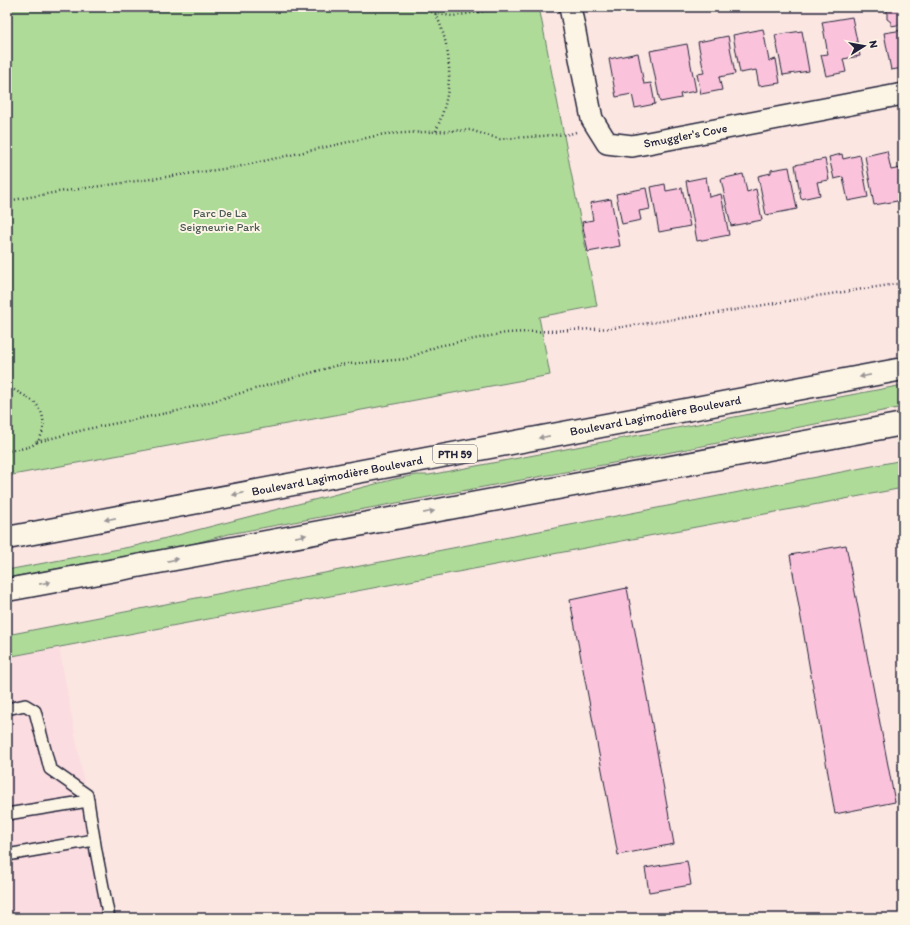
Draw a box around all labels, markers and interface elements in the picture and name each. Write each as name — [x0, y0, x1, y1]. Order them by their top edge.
north arrow — [844, 26, 884, 66]
text: N — [866, 39, 880, 49]
street label: Smuggler's Cove — [642, 121, 729, 151]
park label: Parc De La Seigneurie Park — [180, 206, 260, 234]
one-way arrow — [859, 374, 871, 380]
street label: Boulevard Lagimodière Boulevard — [569, 393, 743, 439]
one-way arrow — [538, 434, 550, 440]
road number: PTH 59 — [433, 445, 477, 463]
street label: Boulevard Lagimodière Boulevard — [250, 453, 424, 499]
one-way arrow — [232, 492, 244, 498]
one-way arrow — [423, 509, 435, 515]
one-way arrow — [104, 516, 116, 522]
one-way arrow — [295, 532, 307, 538]
one-way arrow — [167, 556, 179, 562]
one-way arrow — [39, 580, 51, 586]

